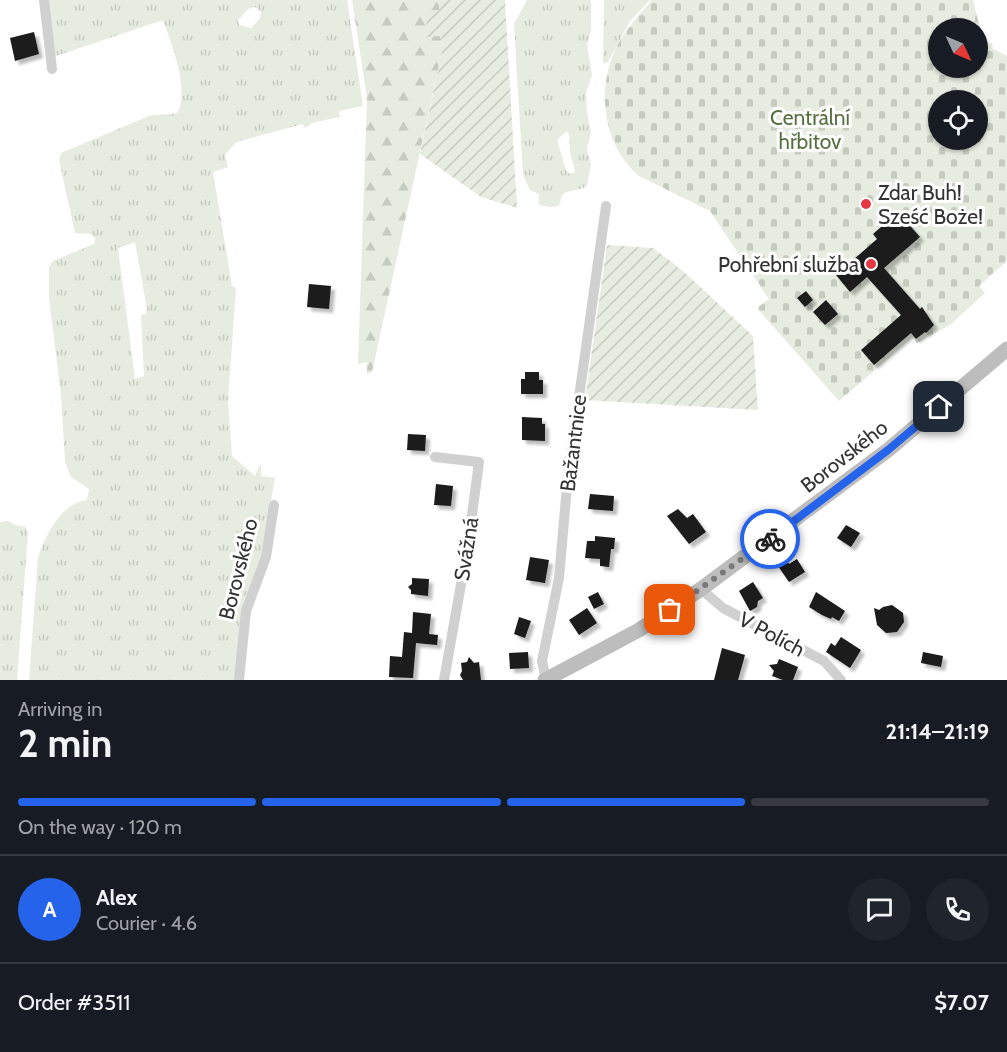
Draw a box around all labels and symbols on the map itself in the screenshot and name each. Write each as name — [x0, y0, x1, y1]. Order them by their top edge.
north arrow — [928, 18, 988, 78]
park label: Centrální hřbitov — [770, 105, 850, 154]
place label: Zdar Buh! Sześć Boże! — [878, 180, 983, 229]
marker: Zdar Buh! Sześć Boże! — [859, 197, 873, 211]
place label: Pohřební služba — [718, 252, 859, 277]
marker: Pohřební služba — [864, 257, 878, 271]
pin — [913, 381, 964, 432]
street label: Bažantnice — [555, 393, 591, 493]
street label: Borovského — [796, 414, 892, 498]
courier — [740, 509, 800, 569]
street label: Svážná — [449, 515, 483, 583]
street label: Borovského — [213, 516, 263, 622]
pin — [644, 584, 695, 635]
street label: V Polích — [735, 606, 809, 662]

